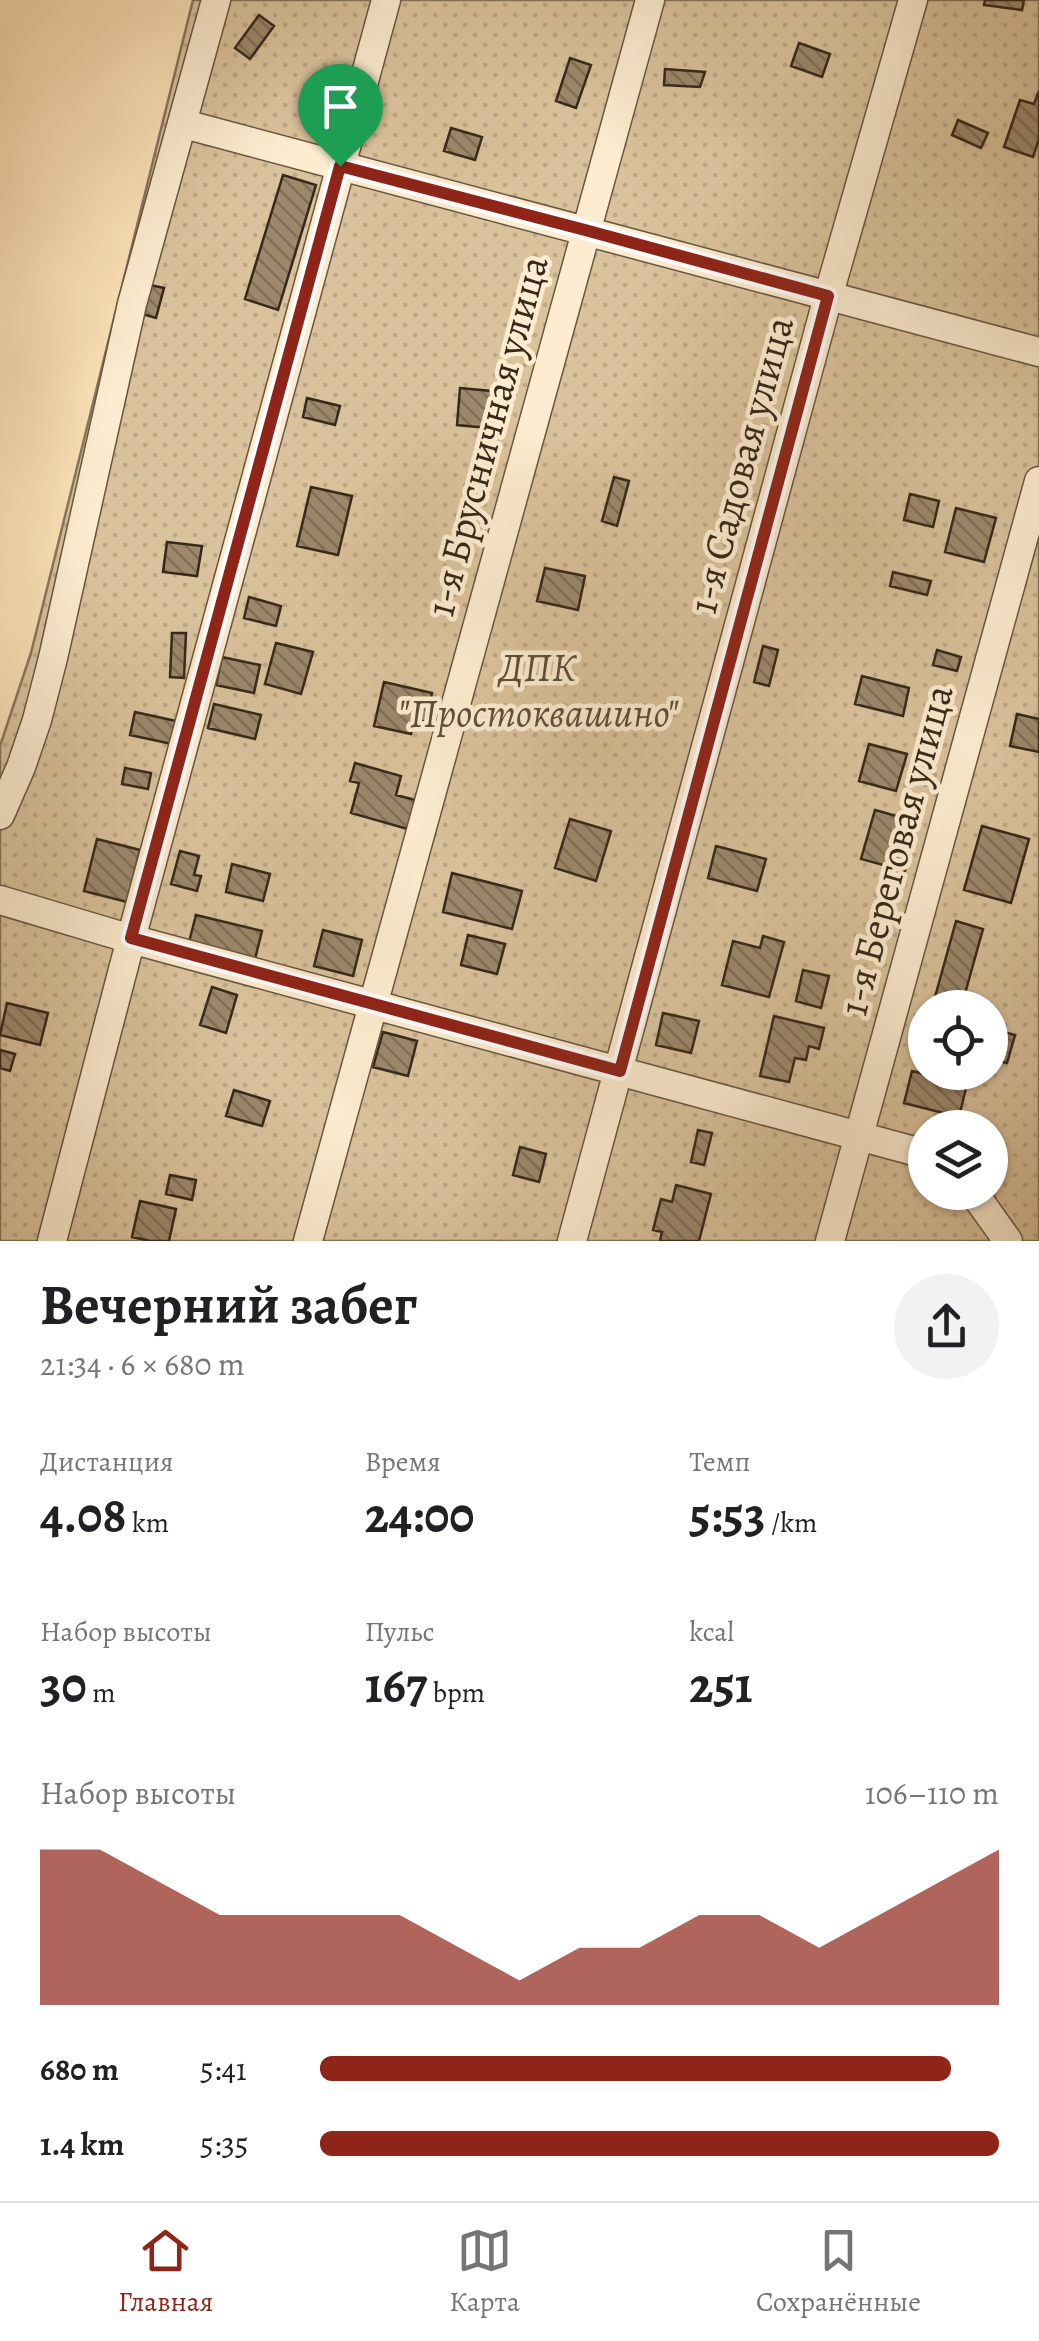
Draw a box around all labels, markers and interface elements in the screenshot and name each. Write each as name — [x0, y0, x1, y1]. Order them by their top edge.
pin — [298, 64, 383, 167]
icon: arrive — [313, 79, 368, 134]
street label: 1-я Брусничная улица — [412, 249, 562, 622]
street label: 1-я Садовая улица — [675, 310, 807, 620]
park label: ДПК "Простоквашино" — [398, 640, 680, 741]
street label: 1-я Береговая улица — [825, 678, 967, 1022]
map controls — [908, 990, 1008, 1210]
button: locate — [908, 990, 1008, 1090]
button: layers — [908, 1110, 1008, 1210]
text: Вечерний забег — [40, 1267, 418, 1342]
button: share — [894, 1274, 999, 1379]
text: 21:34 · 6 × 680 m — [40, 1342, 245, 1386]
text: Дистанция — [40, 1443, 174, 1481]
text: Время — [365, 1443, 441, 1481]
text: Темп — [689, 1443, 750, 1481]
text: 4.08 — [40, 1481, 126, 1549]
text: 24:00 — [365, 1481, 475, 1549]
text: 5:53 — [689, 1481, 765, 1549]
text: km — [126, 1504, 169, 1542]
text: /km — [765, 1504, 817, 1542]
text: Набор высоты — [40, 1613, 212, 1651]
text: Пульс — [365, 1613, 435, 1651]
text: kcal — [689, 1613, 734, 1651]
text: 30 — [40, 1651, 87, 1719]
text: 167 — [365, 1651, 427, 1719]
text: 251 — [689, 1651, 753, 1719]
text: m — [87, 1674, 116, 1712]
text: bpm — [427, 1674, 485, 1712]
text: Набор высоты — [40, 1771, 236, 1815]
text: 106–110 m — [865, 1771, 999, 1815]
text: 680 m — [40, 2047, 119, 2091]
text: 5:41 — [200, 2047, 247, 2091]
text: 1.4 km — [40, 2122, 124, 2166]
text: 5:35 — [200, 2122, 248, 2166]
tab: Главная — [118, 2223, 213, 2321]
tab: Карта — [449, 2223, 520, 2321]
tab: Сохранённые — [756, 2223, 921, 2321]

